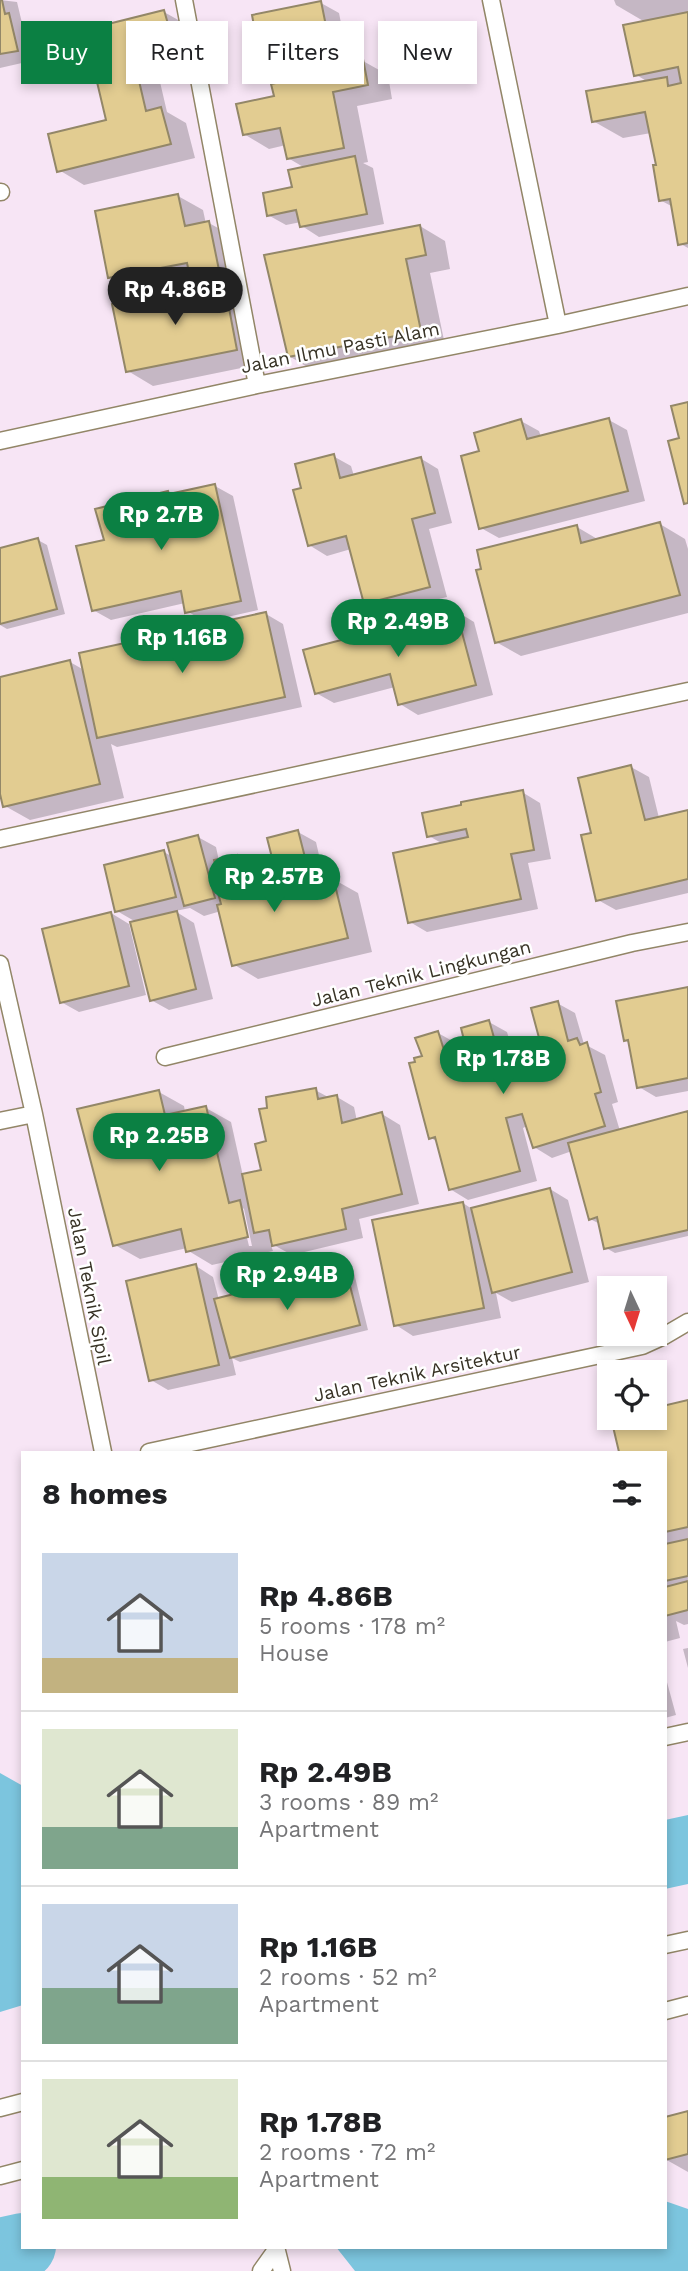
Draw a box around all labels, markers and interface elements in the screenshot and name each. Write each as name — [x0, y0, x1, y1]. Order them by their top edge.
chip: Buy — [21, 21, 112, 84]
chip: Rent — [126, 21, 228, 84]
chip: Filters — [242, 21, 364, 84]
chip: New — [378, 21, 477, 84]
pin: Rp 4.86B — [103, 268, 247, 327]
text: Rp 4.86B — [124, 276, 226, 303]
street label: Jalan Ilmu Pasti Alam — [239, 317, 441, 378]
pin: Rp 2.7B — [96, 492, 226, 552]
text: Rp 2.7B — [119, 501, 203, 528]
pin: Rp 2.49B — [326, 600, 470, 659]
text: Rp 2.49B — [347, 608, 449, 635]
pin: Rp 1.16B — [110, 616, 254, 675]
text: Rp 1.16B — [137, 624, 227, 651]
pin: Rp 2.57B — [202, 855, 346, 914]
text: Rp 2.57B — [224, 863, 324, 890]
street label: Jalan Teknik Lingkungan — [309, 935, 533, 1012]
pin: Rp 1.78B — [431, 1036, 575, 1096]
text: Rp 1.78B — [456, 1045, 550, 1072]
pin: Rp 2.25B — [87, 1114, 231, 1173]
text: Rp 2.25B — [109, 1122, 209, 1149]
street label: Jalan Teknik Sipil — [63, 1205, 116, 1367]
pin: Rp 2.94B — [215, 1252, 359, 1312]
text: Rp 2.94B — [236, 1261, 338, 1288]
north arrow — [597, 1276, 667, 1346]
map controls — [597, 1276, 667, 1430]
street label: Jalan Teknik Arsitektur — [311, 1340, 523, 1407]
button: locate — [597, 1360, 667, 1430]
icon: filters — [608, 1474, 646, 1512]
text: 8 homes — [42, 1476, 168, 1511]
text: Rp 4.86B — [259, 1578, 393, 1613]
icon: home — [98, 1581, 182, 1665]
text: 5 rooms · 178 m² — [259, 1613, 445, 1640]
text: House — [259, 1640, 329, 1667]
text: Rp 2.49B — [259, 1754, 392, 1789]
icon: home — [98, 1757, 182, 1841]
text: 3 rooms · 89 m² — [259, 1789, 438, 1816]
text: Apartment — [259, 1816, 379, 1843]
text: Rp 1.16B — [259, 1929, 377, 1964]
icon: home — [98, 1932, 182, 2016]
text: 2 rooms · 52 m² — [259, 1964, 437, 1991]
text: Apartment — [259, 1991, 379, 2018]
text: Rp 1.78B — [259, 2104, 382, 2139]
icon: home — [98, 2107, 182, 2191]
text: 2 rooms · 72 m² — [259, 2139, 435, 2166]
text: Apartment — [259, 2166, 379, 2193]

